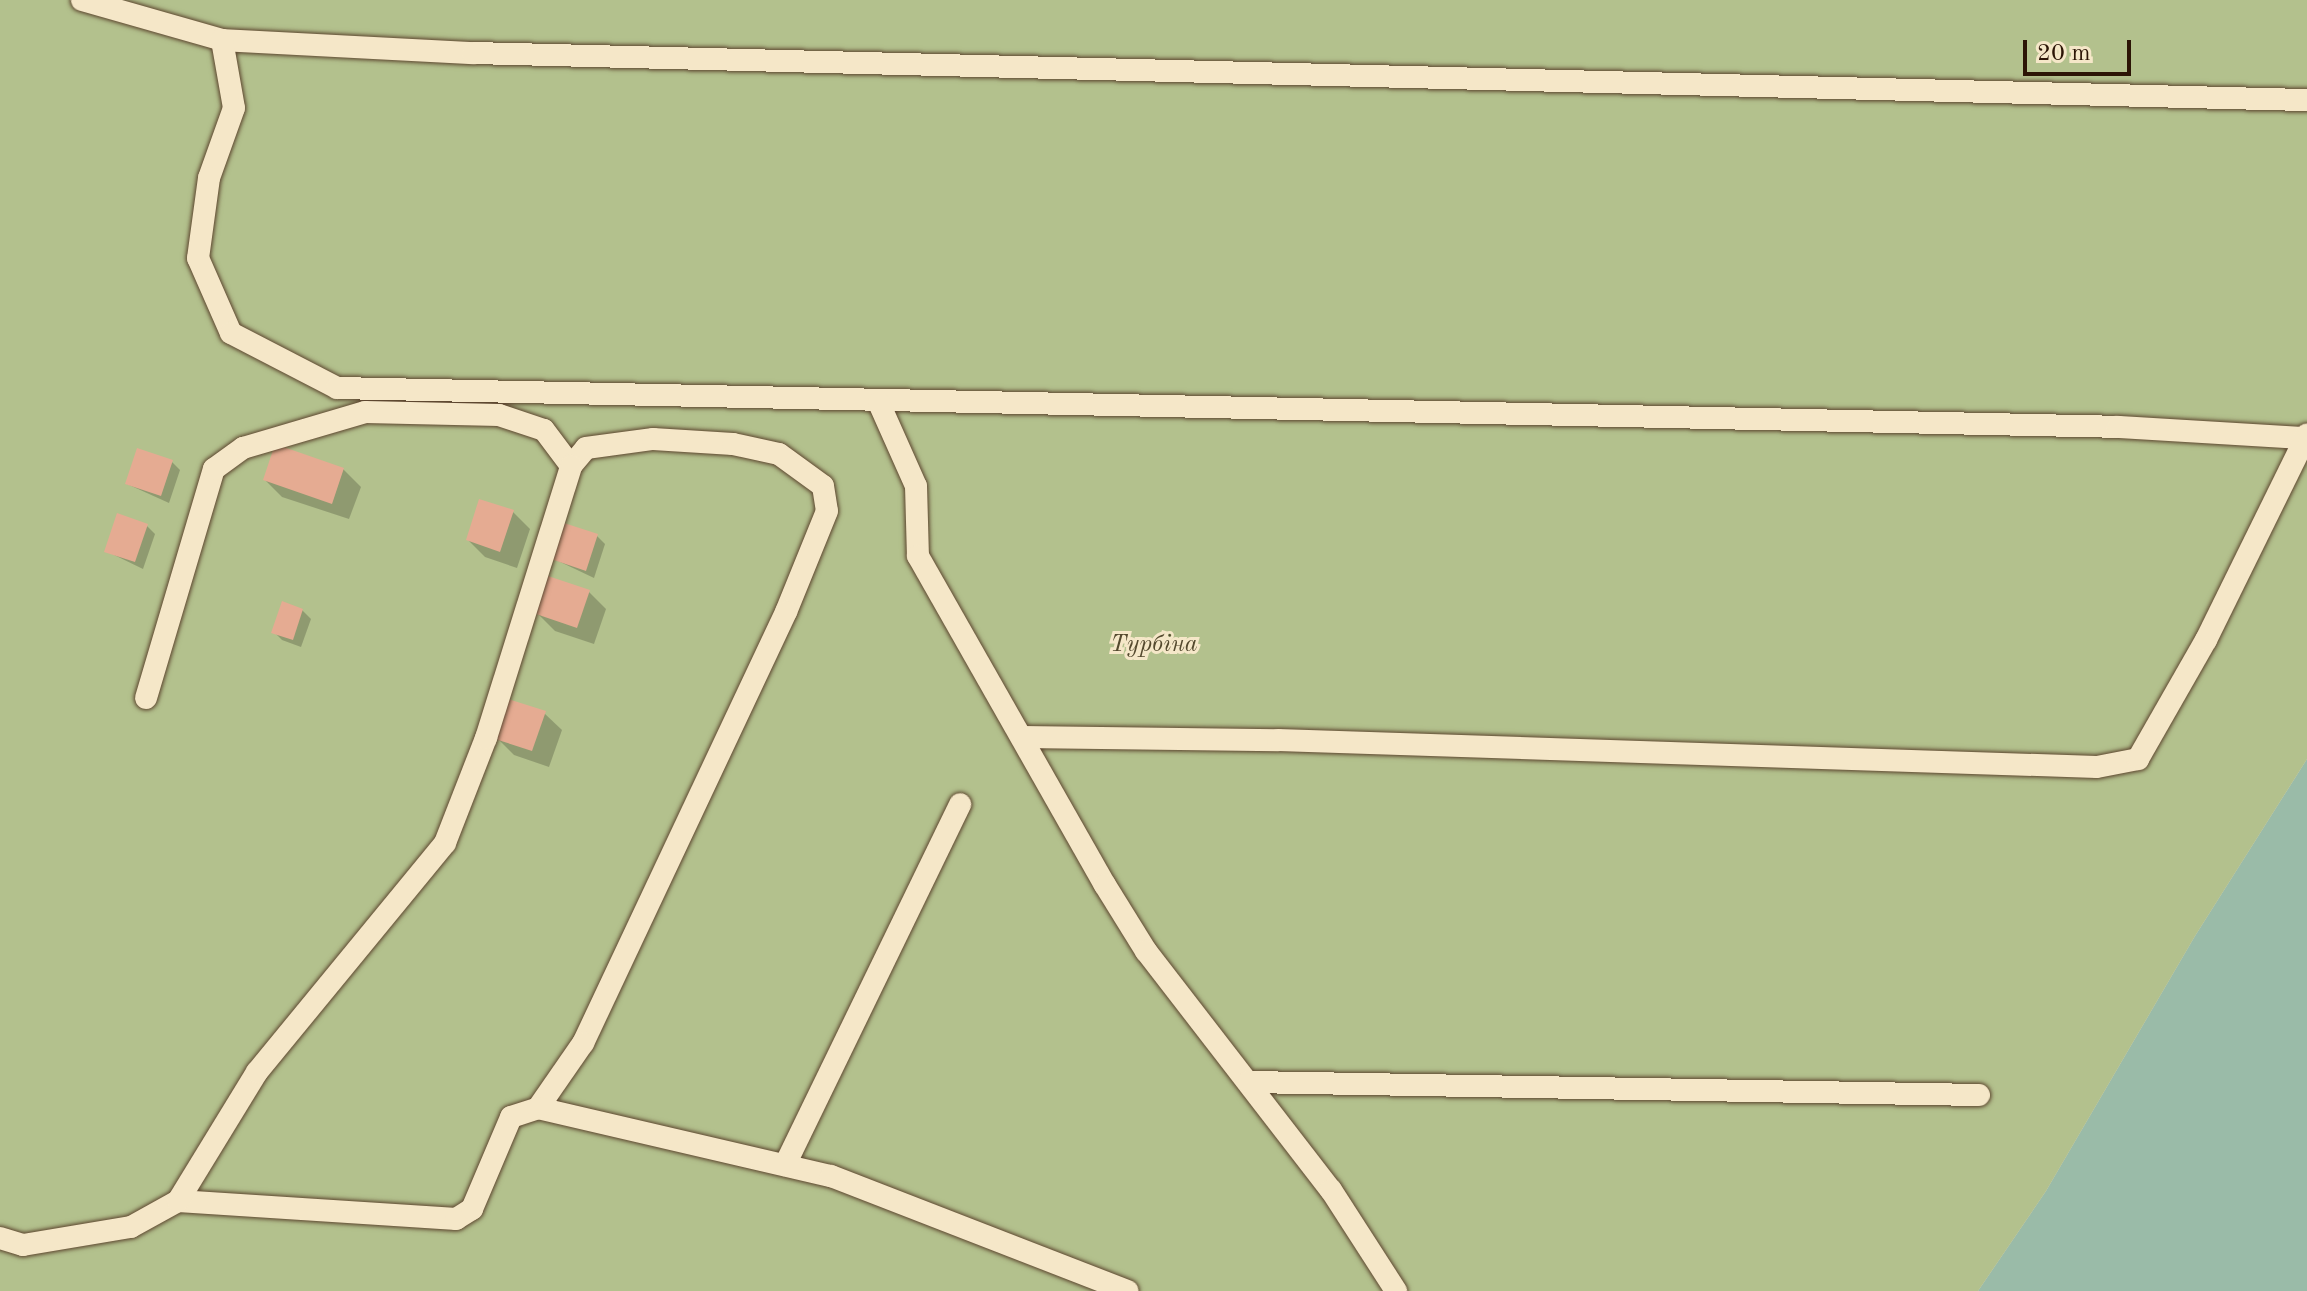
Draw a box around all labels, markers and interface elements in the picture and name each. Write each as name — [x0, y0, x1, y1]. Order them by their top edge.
scale bar — [2027, 24, 2135, 74]
text: 20 m — [2037, 42, 2091, 66]
park label: Турбіна — [1110, 632, 1198, 660]

